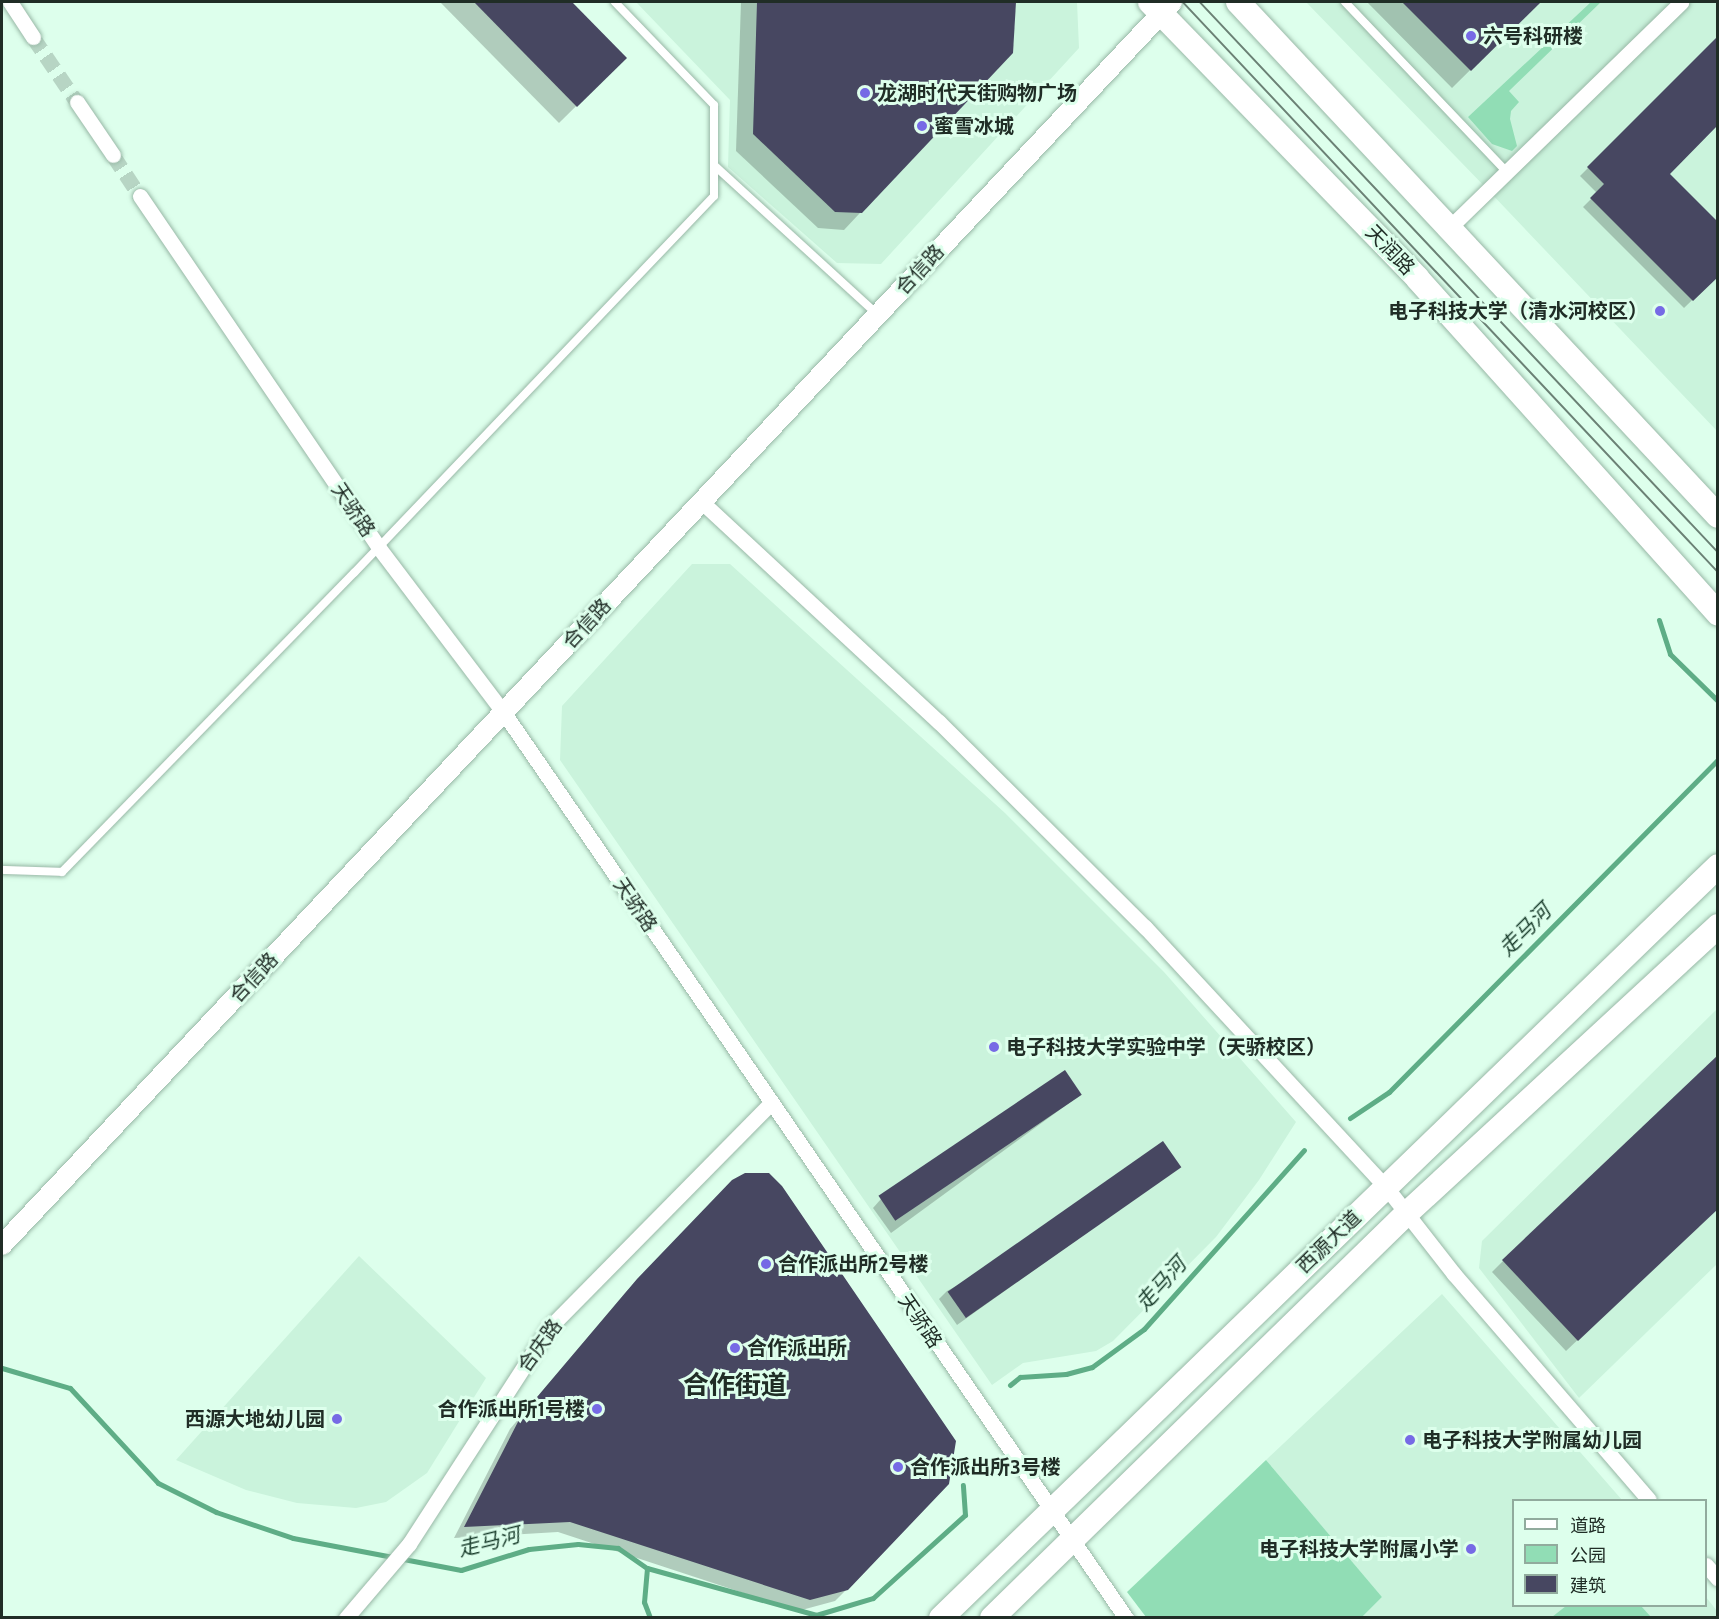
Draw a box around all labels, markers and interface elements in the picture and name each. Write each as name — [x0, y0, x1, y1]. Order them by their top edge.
place label: 六号科研楼 — [1483, 24, 1583, 48]
marker: 六号科研楼 — [1464, 29, 1478, 43]
place label: 龙湖时代天街购物广场 — [877, 81, 1077, 105]
marker: 龙湖时代天街购物广场 — [858, 86, 872, 100]
place label: 蜜雪冰城 — [934, 114, 1014, 138]
marker: 蜜雪冰城 — [915, 119, 929, 133]
street label: 天润路 — [1361, 220, 1419, 280]
street label: 合信路 — [891, 240, 949, 300]
place label: 电子科技大学（清水河校区） — [1388, 299, 1648, 323]
marker: 电子科技大学（清水河校区） — [1653, 304, 1667, 318]
street label: 天骄路 — [326, 478, 380, 542]
street label: 合信路 — [558, 594, 616, 654]
street label: 天骄路 — [608, 873, 662, 937]
water label: 走马河 — [1494, 899, 1556, 961]
street label: 合信路 — [225, 948, 283, 1008]
place label: 电子科技大学实验中学（天骄校区） — [1006, 1035, 1326, 1059]
marker: 电子科技大学实验中学（天骄校区） — [987, 1040, 1001, 1054]
street label: 西源大道 — [1292, 1206, 1366, 1278]
place label: 合作派出所2号楼 — [778, 1252, 929, 1276]
water label: 走马河 — [1131, 1252, 1191, 1316]
marker: 合作派出所2号楼 — [759, 1257, 773, 1271]
street label: 天骄路 — [893, 1289, 947, 1353]
street label: 合庆路 — [513, 1315, 567, 1377]
place label: 合作派出所 — [747, 1336, 847, 1360]
marker: 合作派出所 — [728, 1341, 742, 1355]
district label: 合作街道 — [683, 1370, 787, 1402]
place label: 合作派出所1号楼 — [438, 1397, 585, 1421]
marker: 合作派出所1号楼 — [590, 1402, 604, 1416]
place label: 西源大地幼儿园 — [185, 1407, 325, 1431]
marker: 西源大地幼儿园 — [330, 1412, 344, 1426]
place label: 电子科技大学附属幼儿园 — [1422, 1428, 1642, 1452]
marker: 电子科技大学附属幼儿园 — [1403, 1433, 1417, 1447]
place label: 合作派出所3号楼 — [910, 1455, 1061, 1479]
marker: 合作派出所3号楼 — [891, 1460, 905, 1474]
legend — [1512, 1499, 1707, 1607]
text: 道路 — [1570, 1515, 1606, 1537]
water label: 走马河 — [455, 1522, 523, 1562]
place label: 电子科技大学附属小学 — [1259, 1537, 1459, 1561]
marker: 电子科技大学附属小学 — [1464, 1542, 1478, 1556]
text: 公园 — [1570, 1545, 1606, 1567]
text: 建筑 — [1570, 1575, 1606, 1597]

